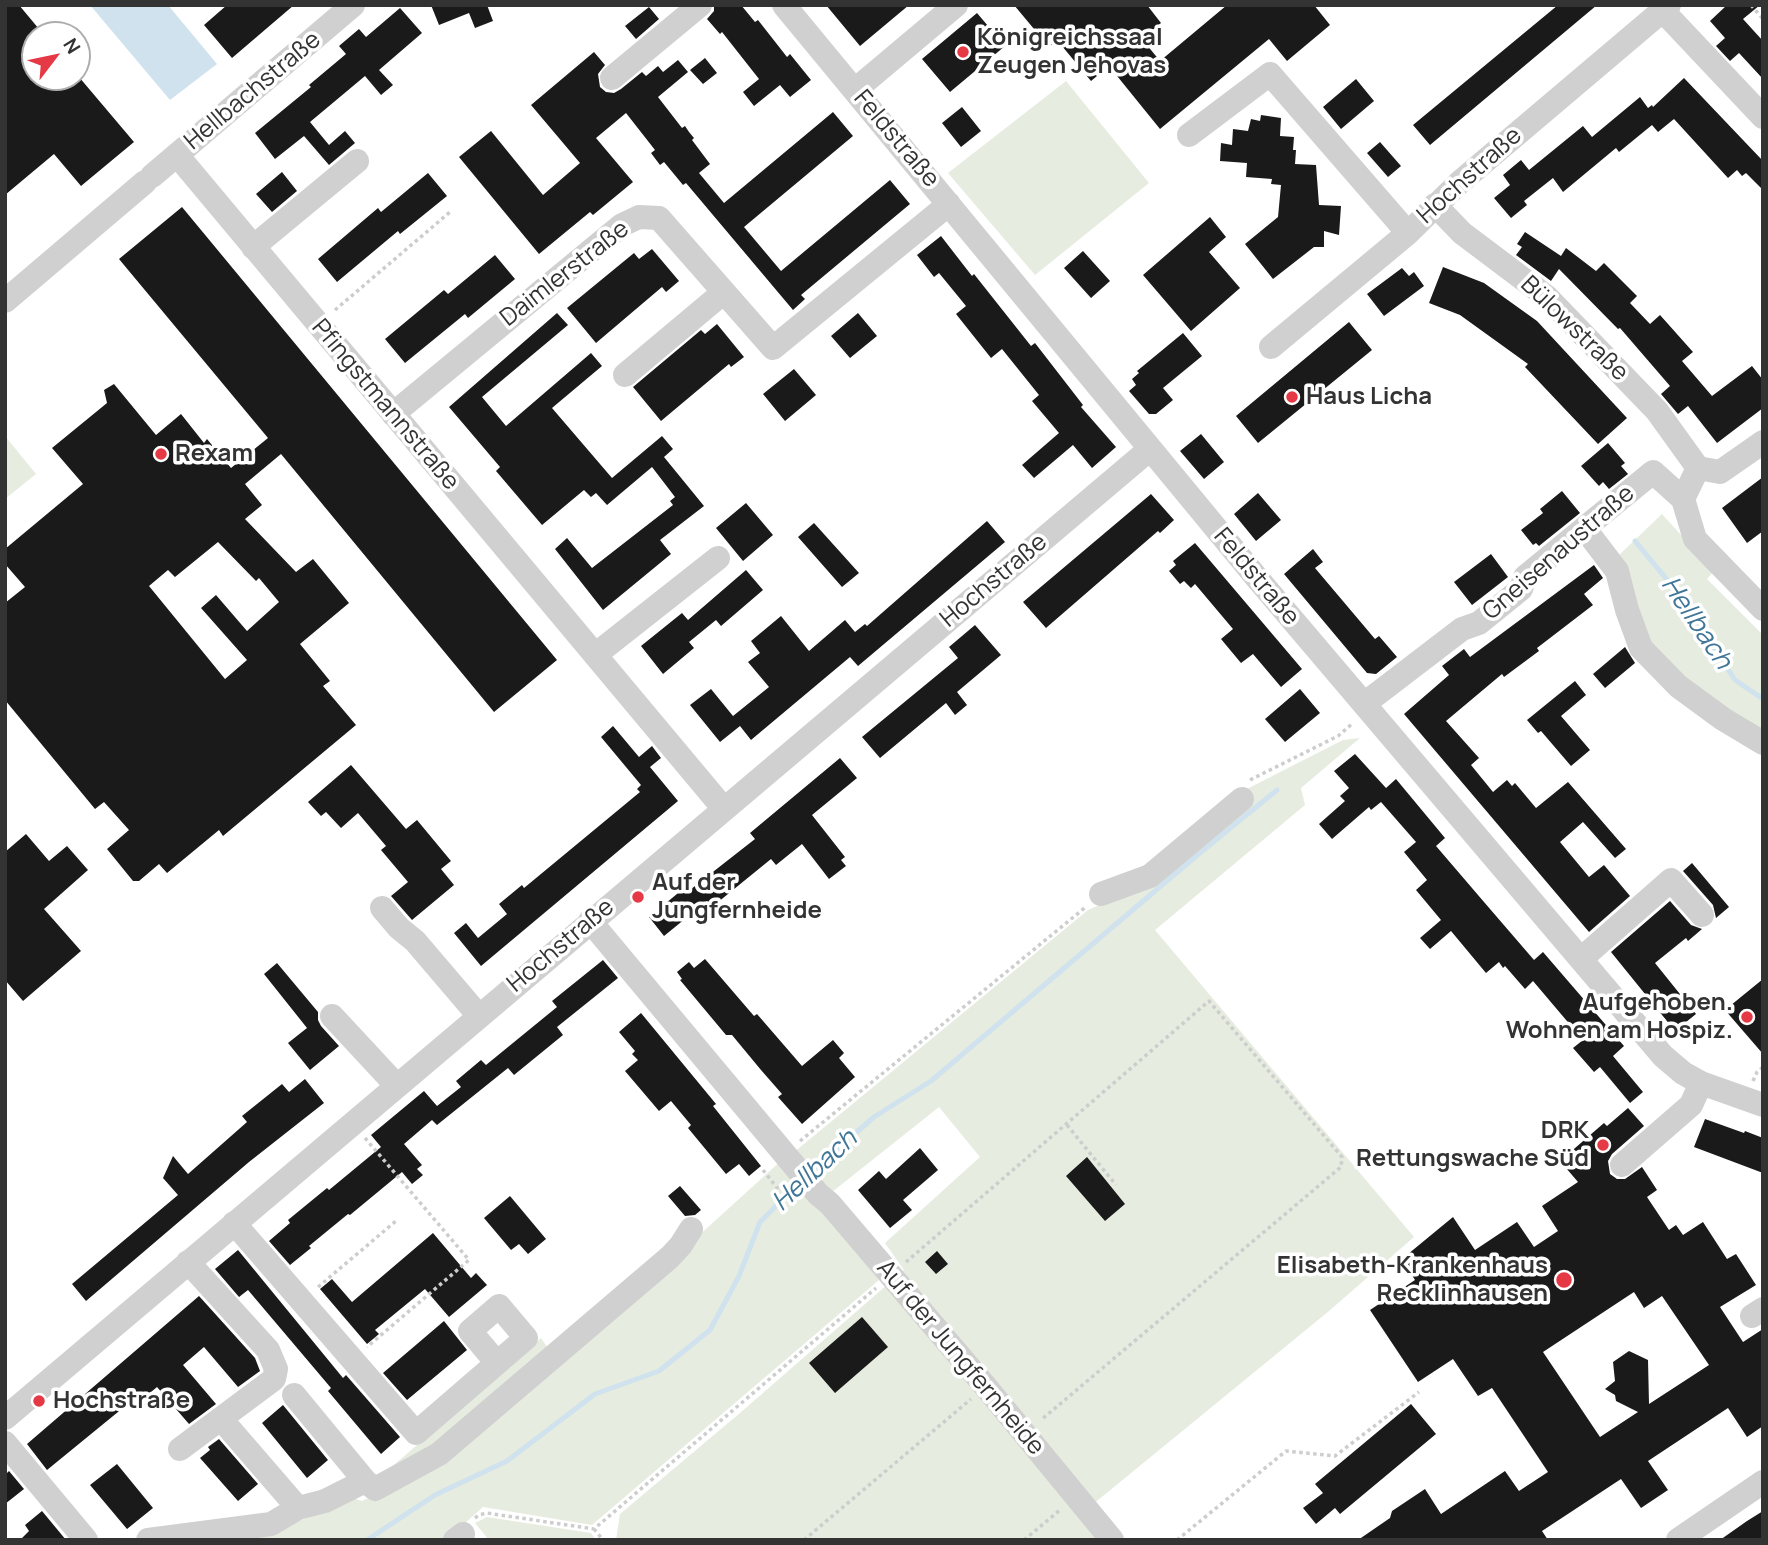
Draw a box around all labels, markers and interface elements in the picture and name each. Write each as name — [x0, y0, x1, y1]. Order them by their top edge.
north arrow — [21, 21, 91, 91]
place label: Königreichssaal Zeugen Jehovas — [977, 24, 1166, 80]
street label: Hellbachstraße — [179, 26, 327, 156]
text: N — [57, 33, 87, 59]
marker: Königreichssaal Zeugen Jehovas — [955, 44, 971, 60]
street label: Feldstraße — [847, 85, 945, 193]
street label: Hochstraße — [1412, 122, 1528, 230]
street label: Daimlerstraße — [495, 215, 635, 333]
street label: Bülowstraße — [1514, 271, 1634, 387]
street label: Pfingstmannstraße — [305, 314, 465, 496]
place label: Haus Licha — [1306, 383, 1432, 411]
marker: Haus Licha — [1284, 389, 1300, 405]
place label: Rexam — [175, 440, 253, 468]
marker: Rexam — [153, 446, 169, 462]
street label: Gneisenaustraße — [1477, 479, 1641, 627]
street label: Feldstraße — [1207, 523, 1305, 631]
street label: Hochstraße — [935, 528, 1053, 634]
water label: Hellbach — [1654, 571, 1738, 675]
place label: Auf der Jungfernheide — [652, 869, 822, 925]
marker: Auf der Jungfernheide — [630, 889, 646, 905]
street label: Hochstraße — [502, 893, 620, 999]
place label: Aufgehoben. Wohnen am Hospiz. — [1506, 989, 1733, 1045]
marker: Aufgehoben. Wohnen am Hospiz. — [1739, 1009, 1755, 1025]
place label: DRK Rettungswache Süd — [1356, 1117, 1589, 1173]
water label: Hellbach — [766, 1124, 864, 1218]
marker: DRK Rettungswache Süd — [1595, 1137, 1611, 1153]
place label: Elisabeth-Krankenhaus Recklinhausen — [1277, 1252, 1548, 1308]
street label: Auf der Jungfernheide — [870, 1255, 1050, 1461]
marker: Elisabeth-Krankenhaus Recklinhausen — [1554, 1270, 1574, 1290]
place label: Hochstraße — [53, 1387, 190, 1415]
marker: Hochstraße — [31, 1393, 47, 1409]

